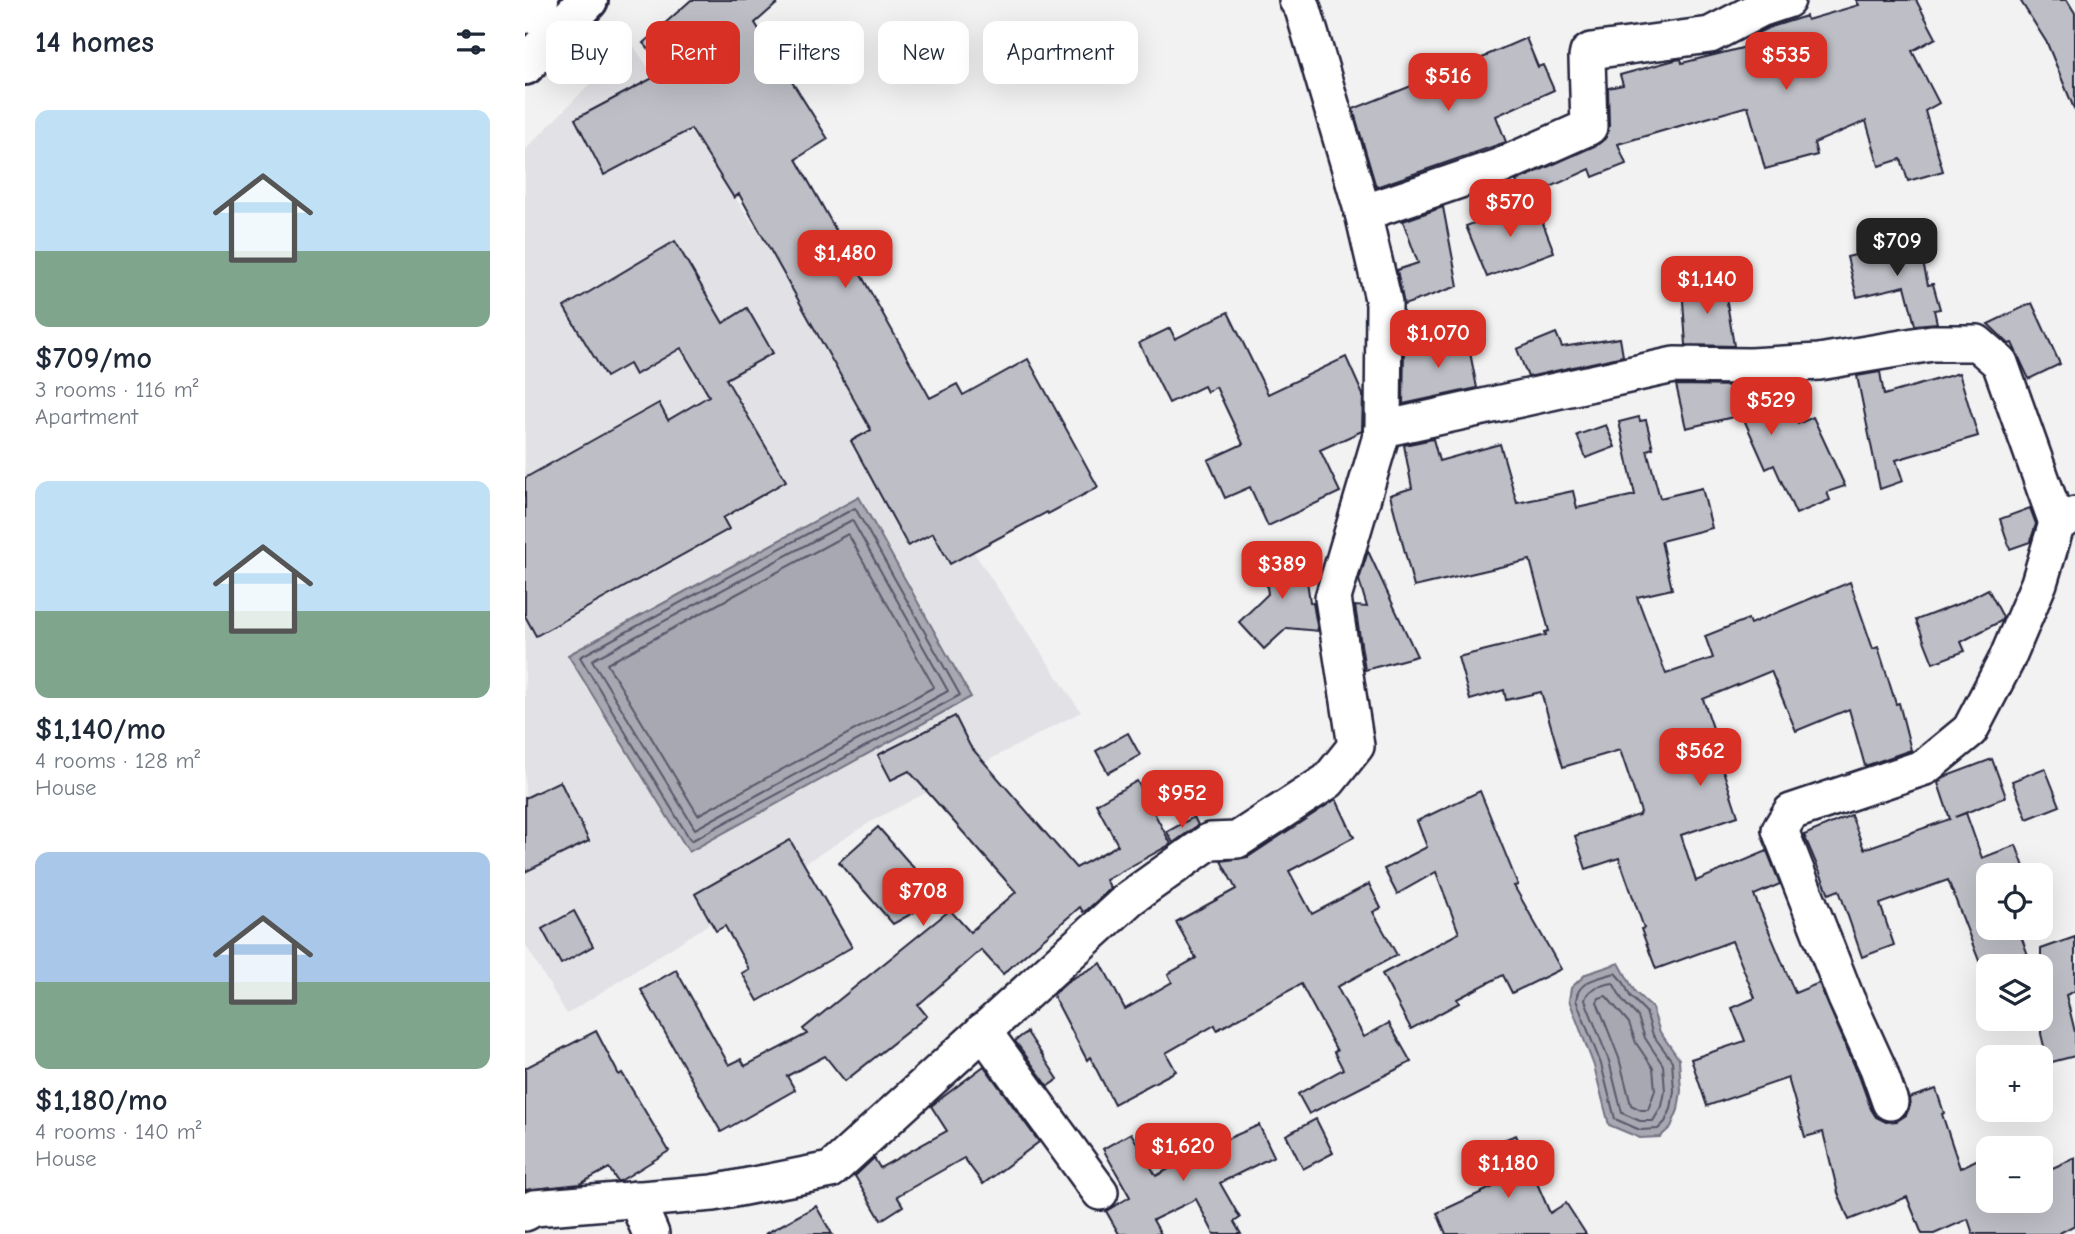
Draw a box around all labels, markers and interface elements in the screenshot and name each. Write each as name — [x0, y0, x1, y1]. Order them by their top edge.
chip: Buy — [546, 21, 632, 84]
chip: Rent — [646, 21, 740, 84]
chip: Filters — [754, 21, 864, 84]
chip: New — [878, 21, 969, 84]
chip: Apartment — [983, 21, 1138, 84]
icon: filters — [452, 23, 490, 61]
text: 14 homes — [35, 25, 154, 60]
pin: $535 — [1745, 32, 1827, 92]
text: $535 — [1761, 41, 1811, 68]
pin: $516 — [1407, 54, 1489, 113]
text: $516 — [1424, 62, 1472, 89]
icon: home — [200, 155, 326, 281]
pin: $570 — [1469, 180, 1551, 239]
text: $570 — [1485, 188, 1535, 215]
pin: $709 — [1856, 218, 1938, 278]
text: $709 — [1872, 227, 1922, 254]
pin: $1,480 — [788, 230, 902, 290]
text: $1,480 — [814, 239, 877, 266]
pin: $1,140 — [1650, 256, 1764, 316]
text: $1,140 — [1677, 265, 1737, 292]
pin: $1,070 — [1381, 310, 1495, 370]
text: $1,070 — [1406, 319, 1470, 346]
text: $709/mo — [35, 341, 152, 376]
text: 3 rooms · 116 m² — [35, 376, 199, 403]
pin: $529 — [1730, 378, 1812, 437]
text: $529 — [1746, 386, 1796, 413]
text: Apartment — [35, 403, 138, 430]
icon: home — [200, 526, 326, 652]
pin: $389 — [1241, 542, 1323, 601]
text: $389 — [1258, 550, 1307, 577]
text: $1,140/mo — [35, 712, 166, 747]
pin: $562 — [1659, 728, 1741, 788]
text: $562 — [1675, 737, 1725, 764]
text: 4 rooms · 128 m² — [35, 747, 200, 774]
pin: $952 — [1141, 770, 1223, 830]
text: House — [35, 774, 97, 801]
text: $952 — [1157, 779, 1207, 806]
map controls — [1976, 863, 2053, 1213]
button: locate — [1976, 863, 2053, 940]
pin: $708 — [882, 869, 964, 928]
text: $708 — [898, 877, 948, 904]
icon: home — [200, 897, 326, 1023]
button: layers — [1976, 954, 2053, 1031]
button: + — [1976, 1045, 2053, 1122]
text: $1,180/mo — [35, 1083, 167, 1118]
text: 4 rooms · 140 m² — [35, 1118, 202, 1145]
pin: $1,620 — [1126, 1124, 1240, 1183]
text: $1,620 — [1151, 1132, 1215, 1159]
button: − — [1976, 1136, 2053, 1213]
pin: $1,180 — [1451, 1140, 1565, 1200]
text: House — [35, 1145, 97, 1172]
text: $1,180 — [1477, 1149, 1539, 1176]

